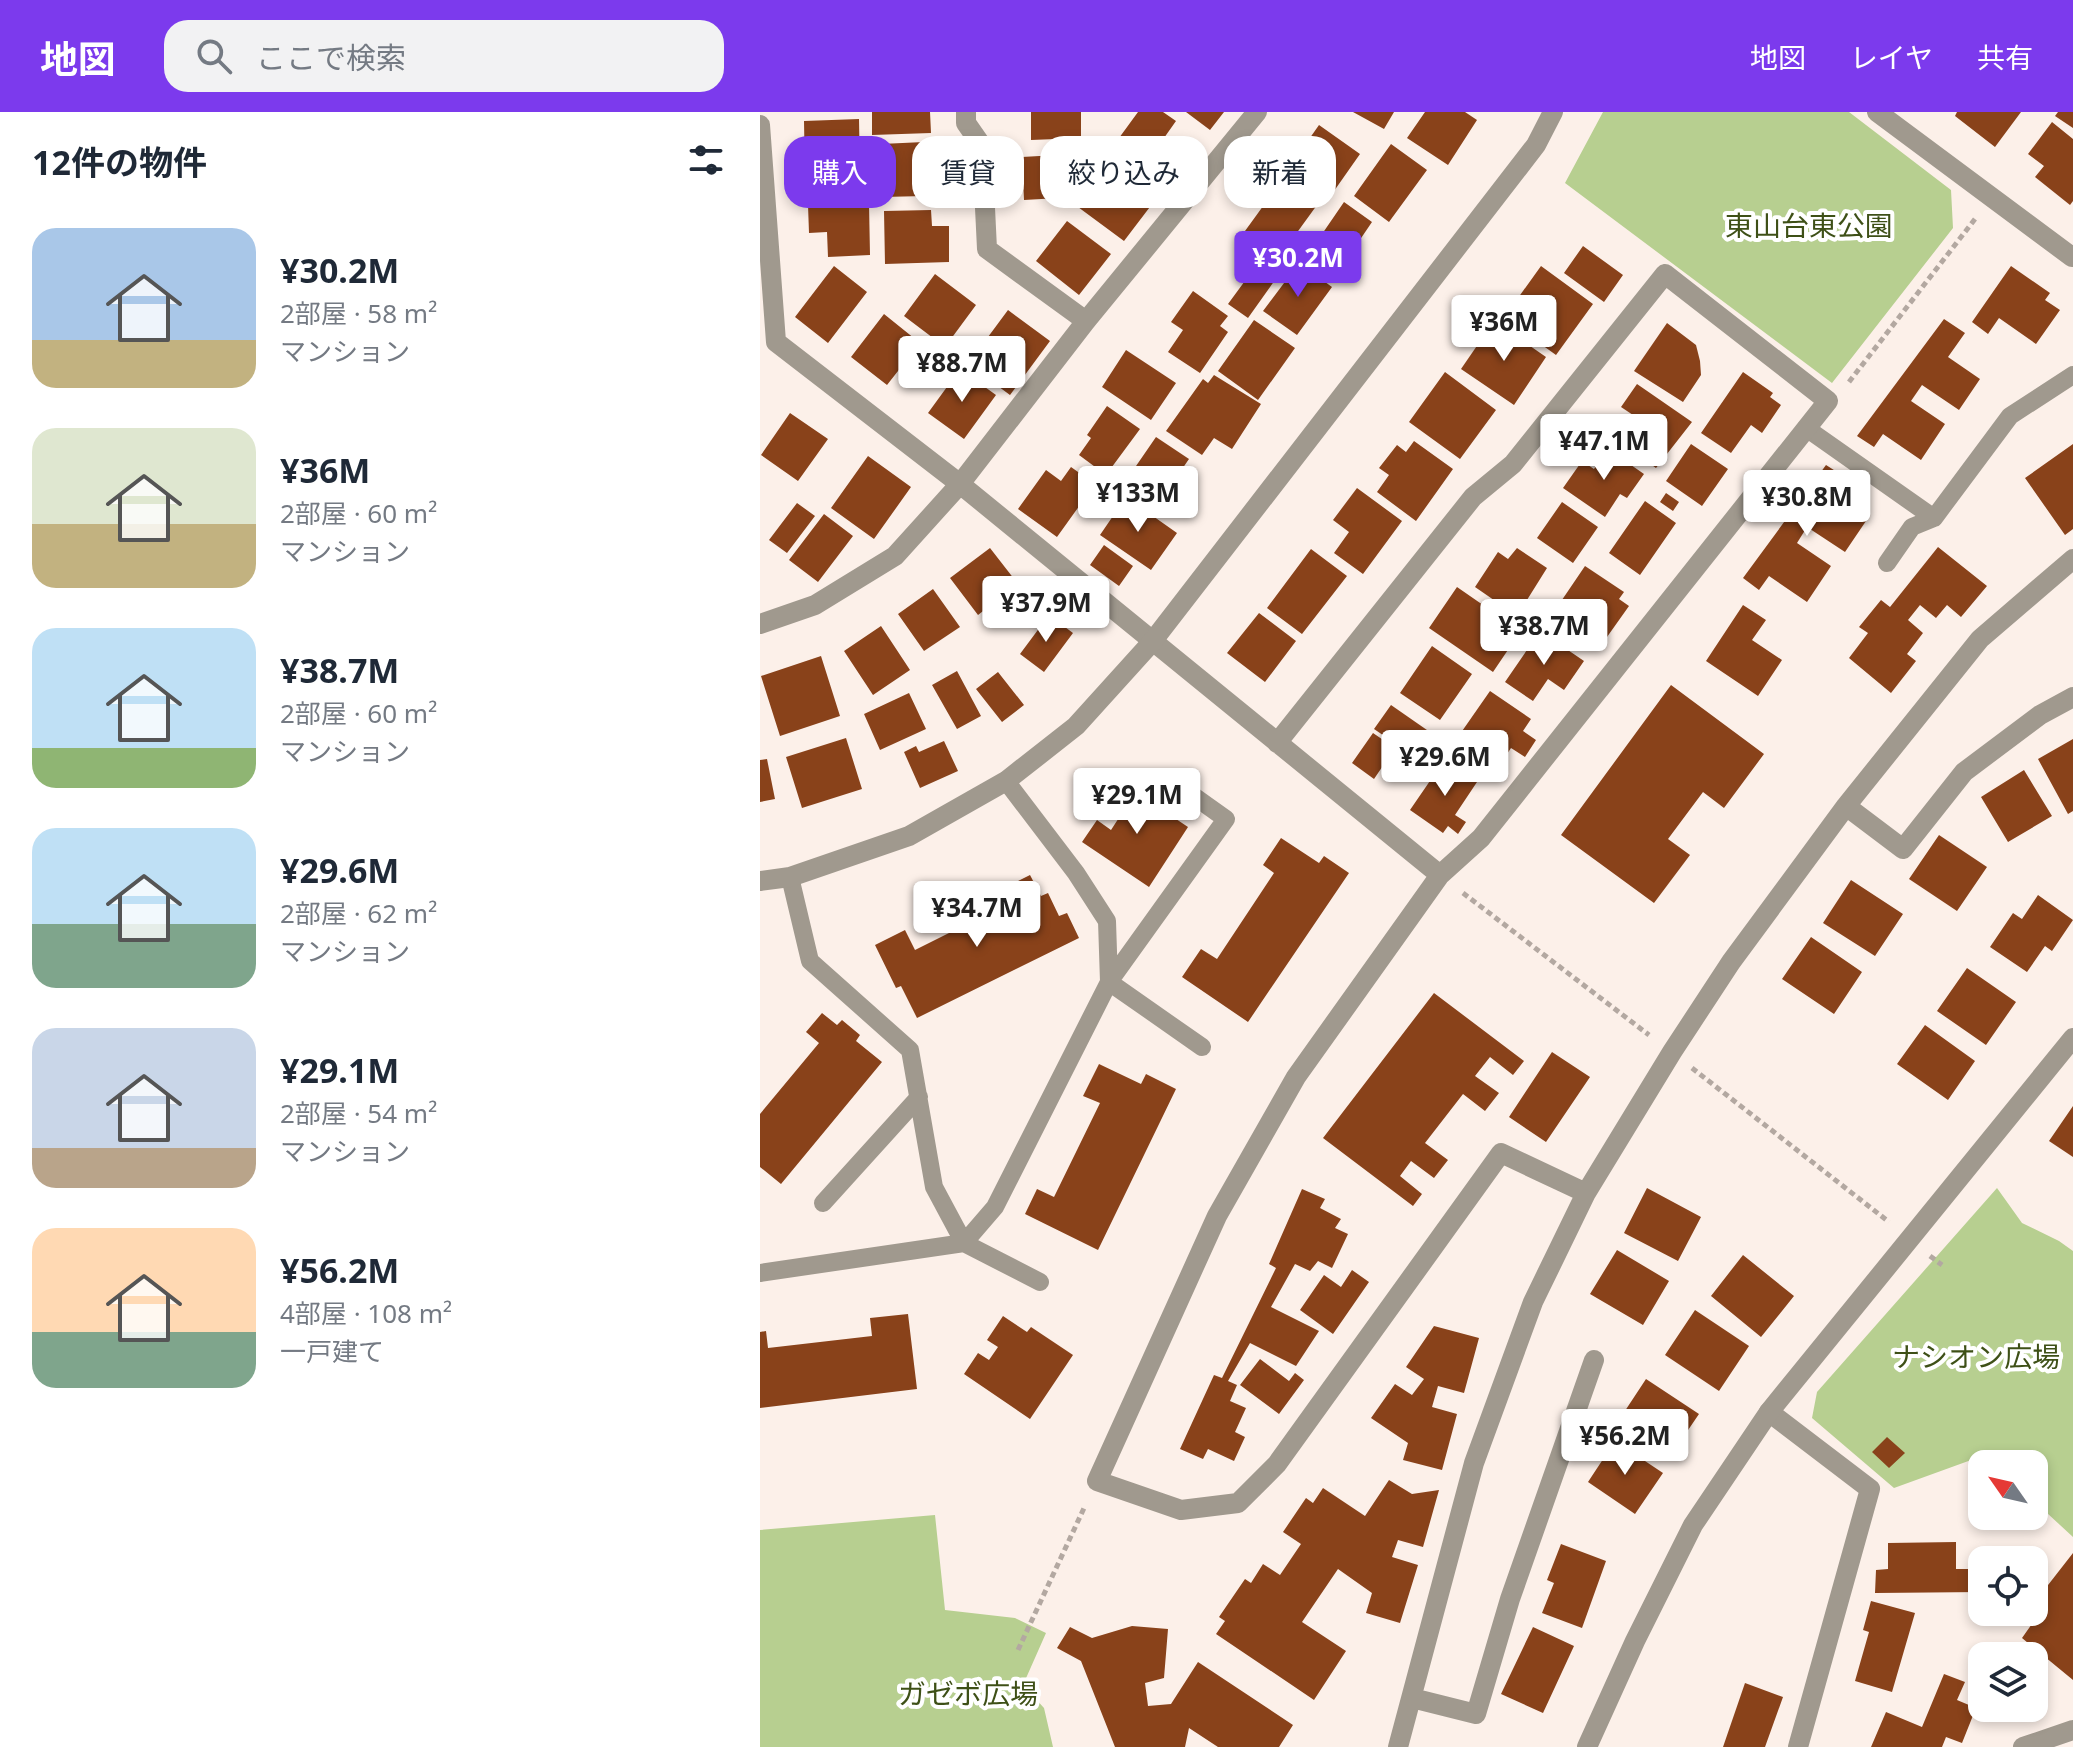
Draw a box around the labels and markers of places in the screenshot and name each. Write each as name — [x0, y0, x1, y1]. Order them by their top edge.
pin: ¥30.2M — [1233, 231, 1363, 299]
pin: ¥36M — [1457, 295, 1551, 363]
pin: ¥88.7M — [897, 336, 1027, 404]
pin: ¥47.1M — [1539, 414, 1669, 482]
pin: ¥133M — [1082, 466, 1194, 534]
pin: ¥30.8M — [1742, 470, 1872, 538]
pin: ¥37.9M — [981, 576, 1111, 644]
pin: ¥38.7M — [1479, 599, 1609, 667]
pin: ¥29.6M — [1380, 730, 1510, 798]
pin: ¥29.1M — [1072, 768, 1202, 836]
pin: ¥34.7M — [912, 881, 1042, 949]
pin: ¥56.2M — [1560, 1409, 1690, 1477]

